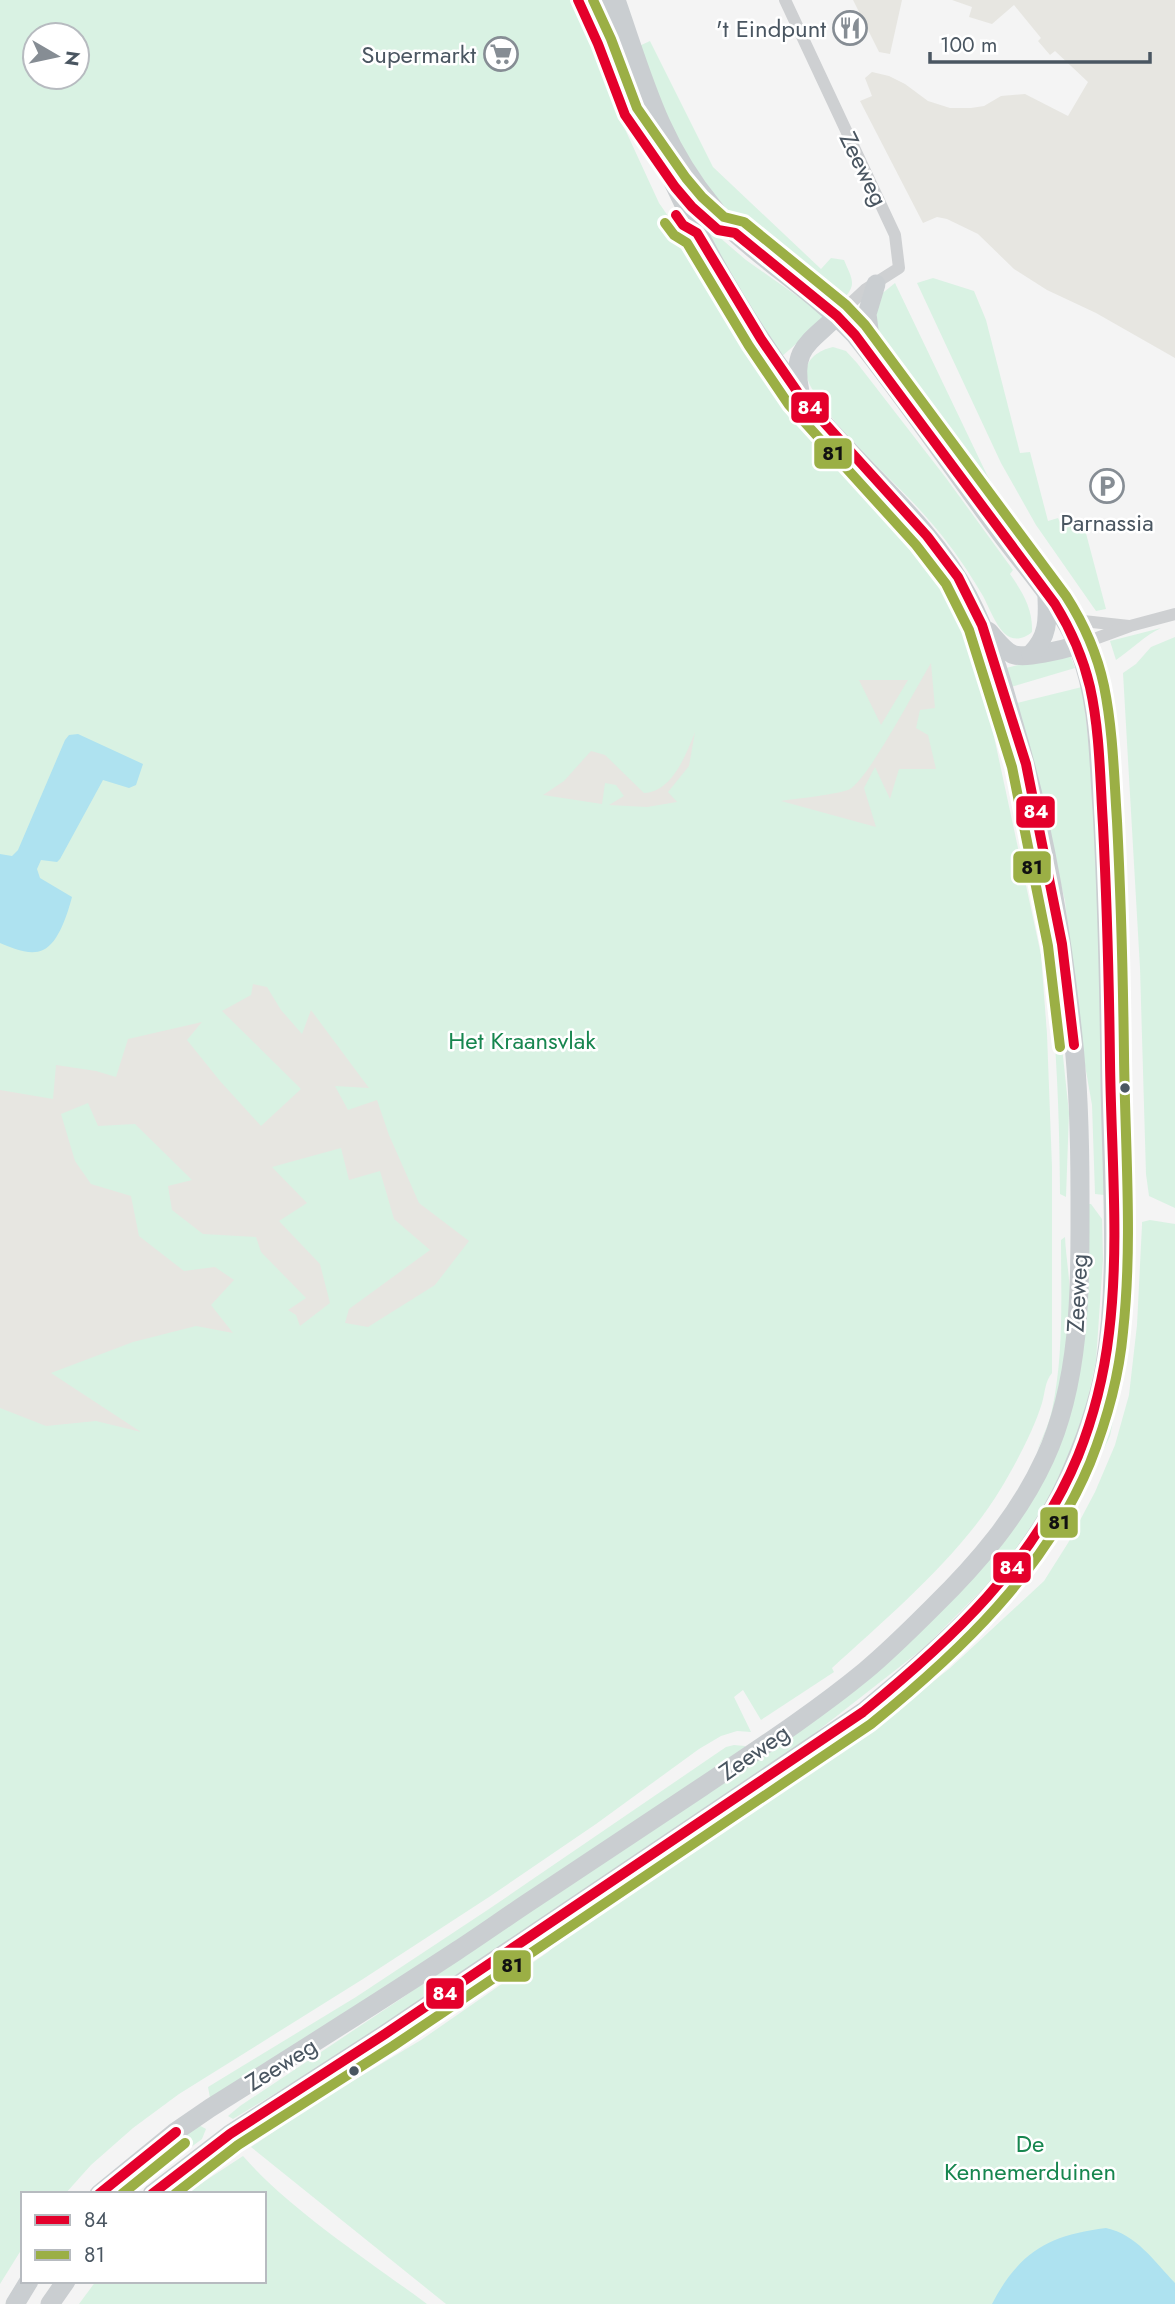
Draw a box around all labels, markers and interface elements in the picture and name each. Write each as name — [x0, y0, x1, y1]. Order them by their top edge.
restaurant icon: 't Eindpunt — [831, 9, 869, 47]
place label: 't Eindpunt — [716, 11, 826, 46]
north arrow — [21, 21, 91, 91]
scale bar — [930, 21, 1150, 65]
text: 100 m — [940, 30, 997, 60]
supermarket icon: Supermarkt — [482, 35, 520, 73]
place label: Supermarkt — [361, 37, 476, 72]
text: N — [58, 49, 87, 68]
street label: Zeeweg — [831, 126, 897, 212]
line badge: 84 — [790, 391, 830, 424]
text: 84 — [797, 394, 823, 421]
line badge: 81 — [813, 437, 853, 470]
text: 81 — [822, 440, 844, 467]
parking icon: Parnassia — [1088, 467, 1126, 505]
place label: Parnassia — [1060, 505, 1154, 540]
line badge: 84 — [1015, 795, 1056, 829]
text: 84 — [1023, 798, 1049, 825]
line badge: 81 — [1012, 850, 1052, 884]
text: 81 — [1021, 854, 1043, 881]
park label: Het Kraansvlak — [448, 1023, 596, 1058]
unlabelled marker — [1118, 1081, 1132, 1095]
street label: Zeeweg — [1057, 1253, 1097, 1333]
line badge: 81 — [1039, 1506, 1079, 1539]
text: 81 — [1048, 1509, 1070, 1536]
line badge: 84 — [992, 1551, 1032, 1584]
text: 84 — [999, 1554, 1025, 1581]
street label: Zeeweg — [712, 1715, 796, 1789]
line badge: 81 — [492, 1949, 532, 1983]
text: 81 — [501, 1952, 523, 1979]
line badge: 84 — [425, 1977, 465, 2010]
text: 84 — [432, 1980, 458, 2007]
street label: Zeeweg — [238, 2028, 324, 2100]
unlabelled marker — [347, 2064, 361, 2078]
park label: De Kennemerduinen — [944, 2126, 1116, 2189]
legend — [21, 2192, 266, 2283]
text: 84 — [84, 2205, 108, 2235]
text: 81 — [84, 2240, 105, 2270]

